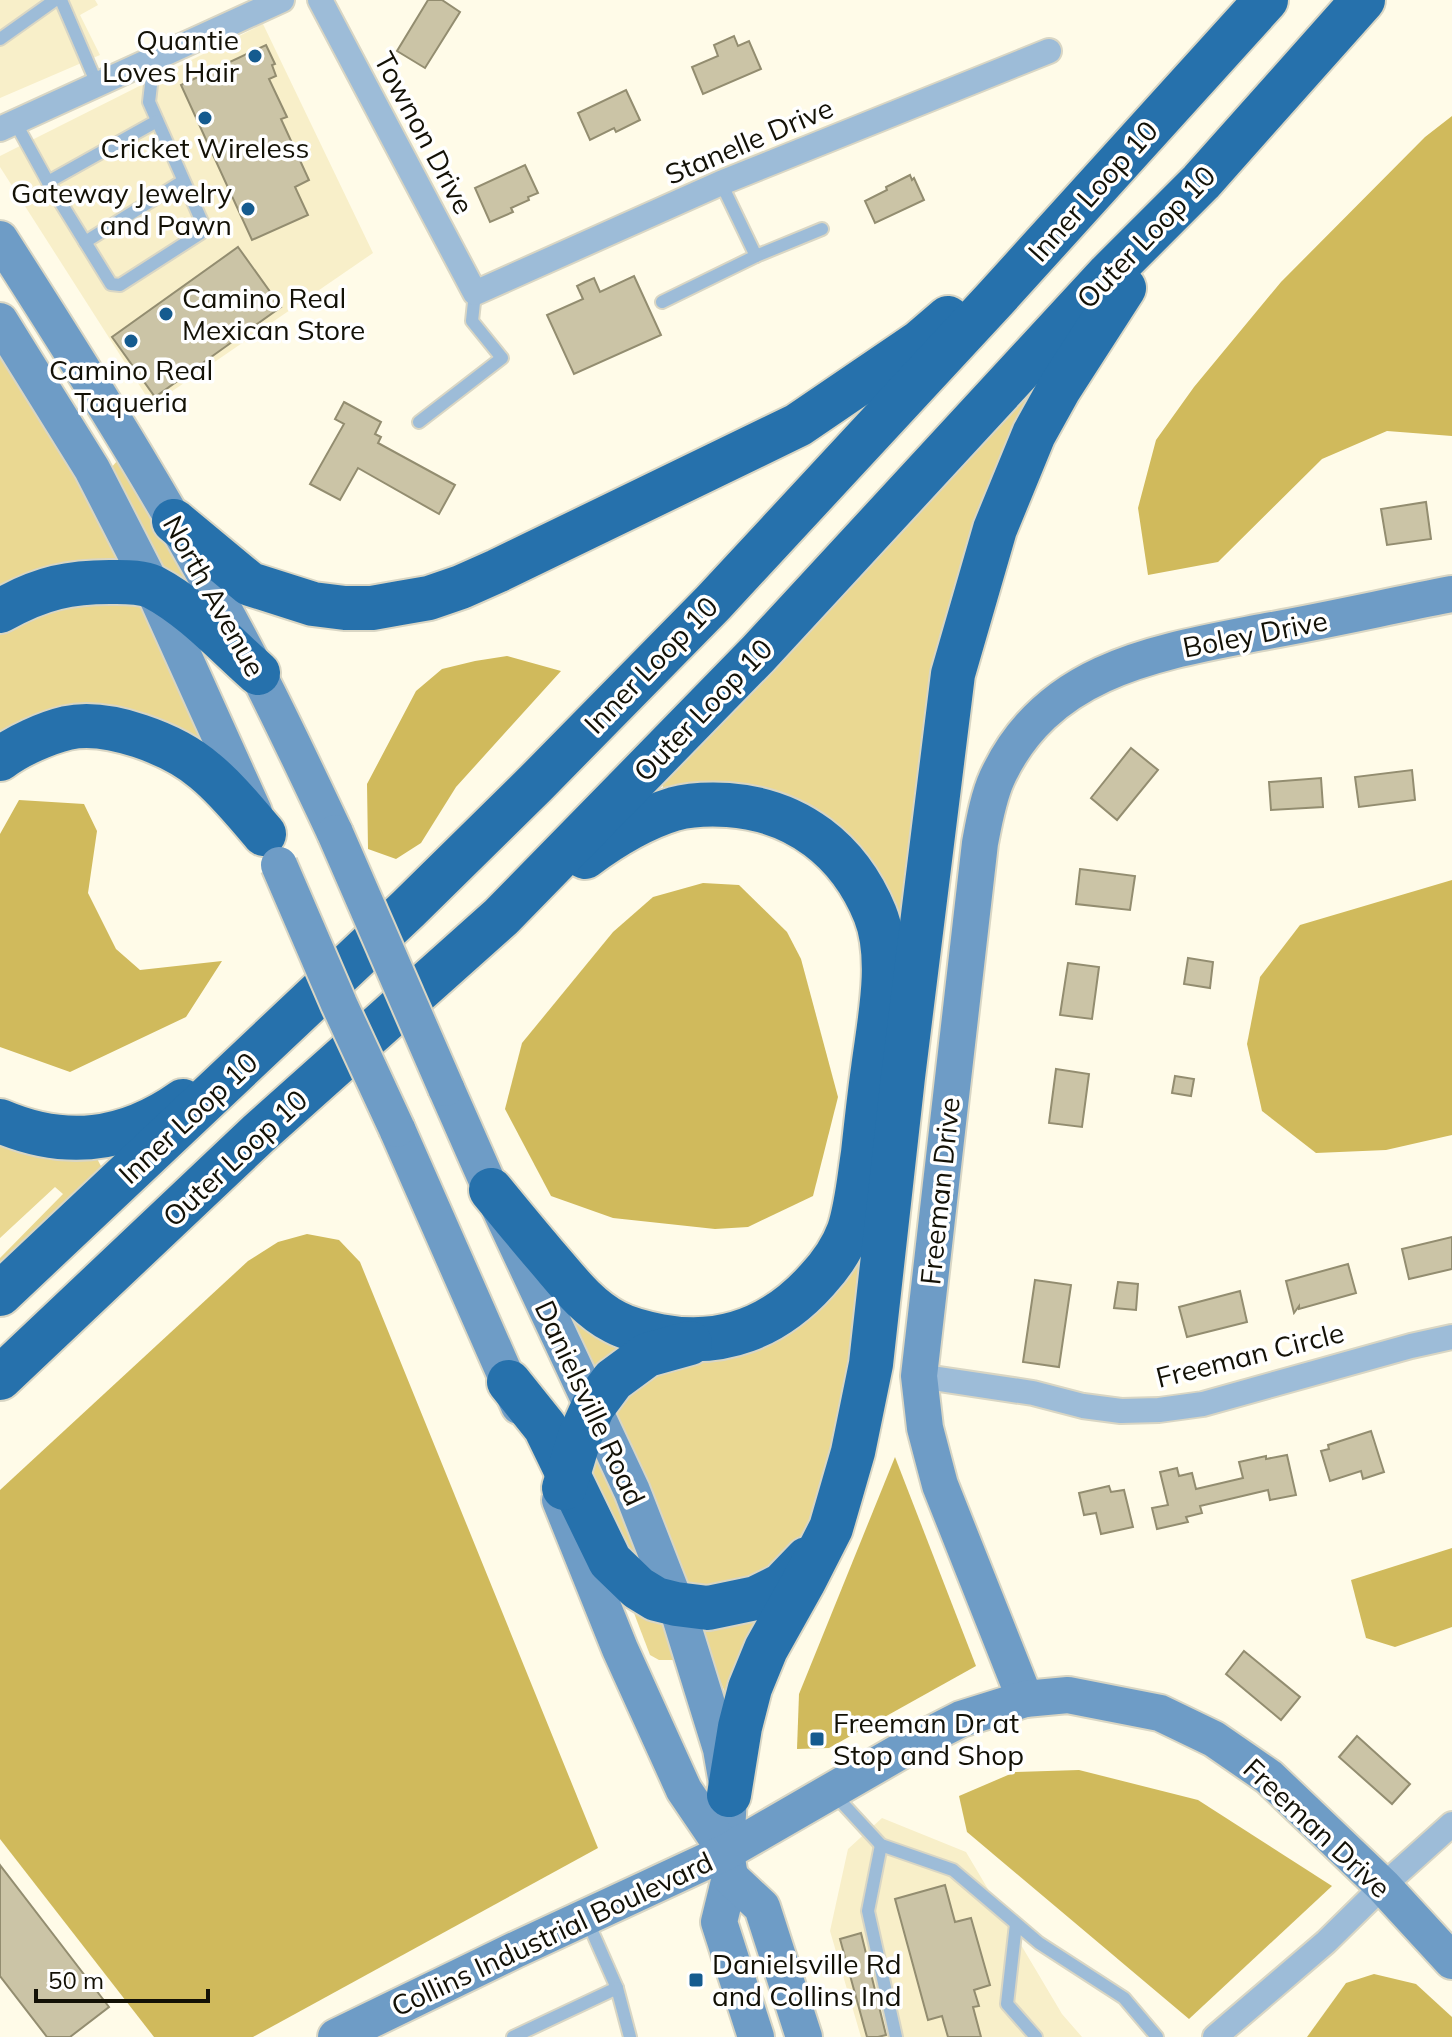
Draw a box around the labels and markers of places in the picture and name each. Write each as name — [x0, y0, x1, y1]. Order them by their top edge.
place label: Quantie Loves Hair — [102, 22, 240, 89]
marker: Quantie Loves Hair — [246, 47, 264, 65]
marker: Cricket Wireless — [196, 109, 214, 127]
place label: Cricket Wireless — [101, 130, 309, 165]
place label: Gateway Jewelry and Pawn — [11, 175, 232, 242]
marker: Gateway Jewelry and Pawn — [239, 200, 257, 218]
place label: Camino Real Mexican Store — [182, 280, 365, 347]
marker: Camino Real Mexican Store — [157, 305, 175, 323]
marker: Camino Real Taqueria — [122, 332, 140, 350]
place label: Camino Real Taqueria — [49, 352, 213, 419]
place label: Freeman Dr at Stop and Shop — [833, 1705, 1024, 1772]
marker: Freeman Dr at Stop and Shop — [808, 1730, 826, 1748]
place label: Danielsville Rd and Collins Ind — [712, 1946, 902, 2013]
marker: Danielsville Rd and Collins Ind — [687, 1971, 705, 1989]

